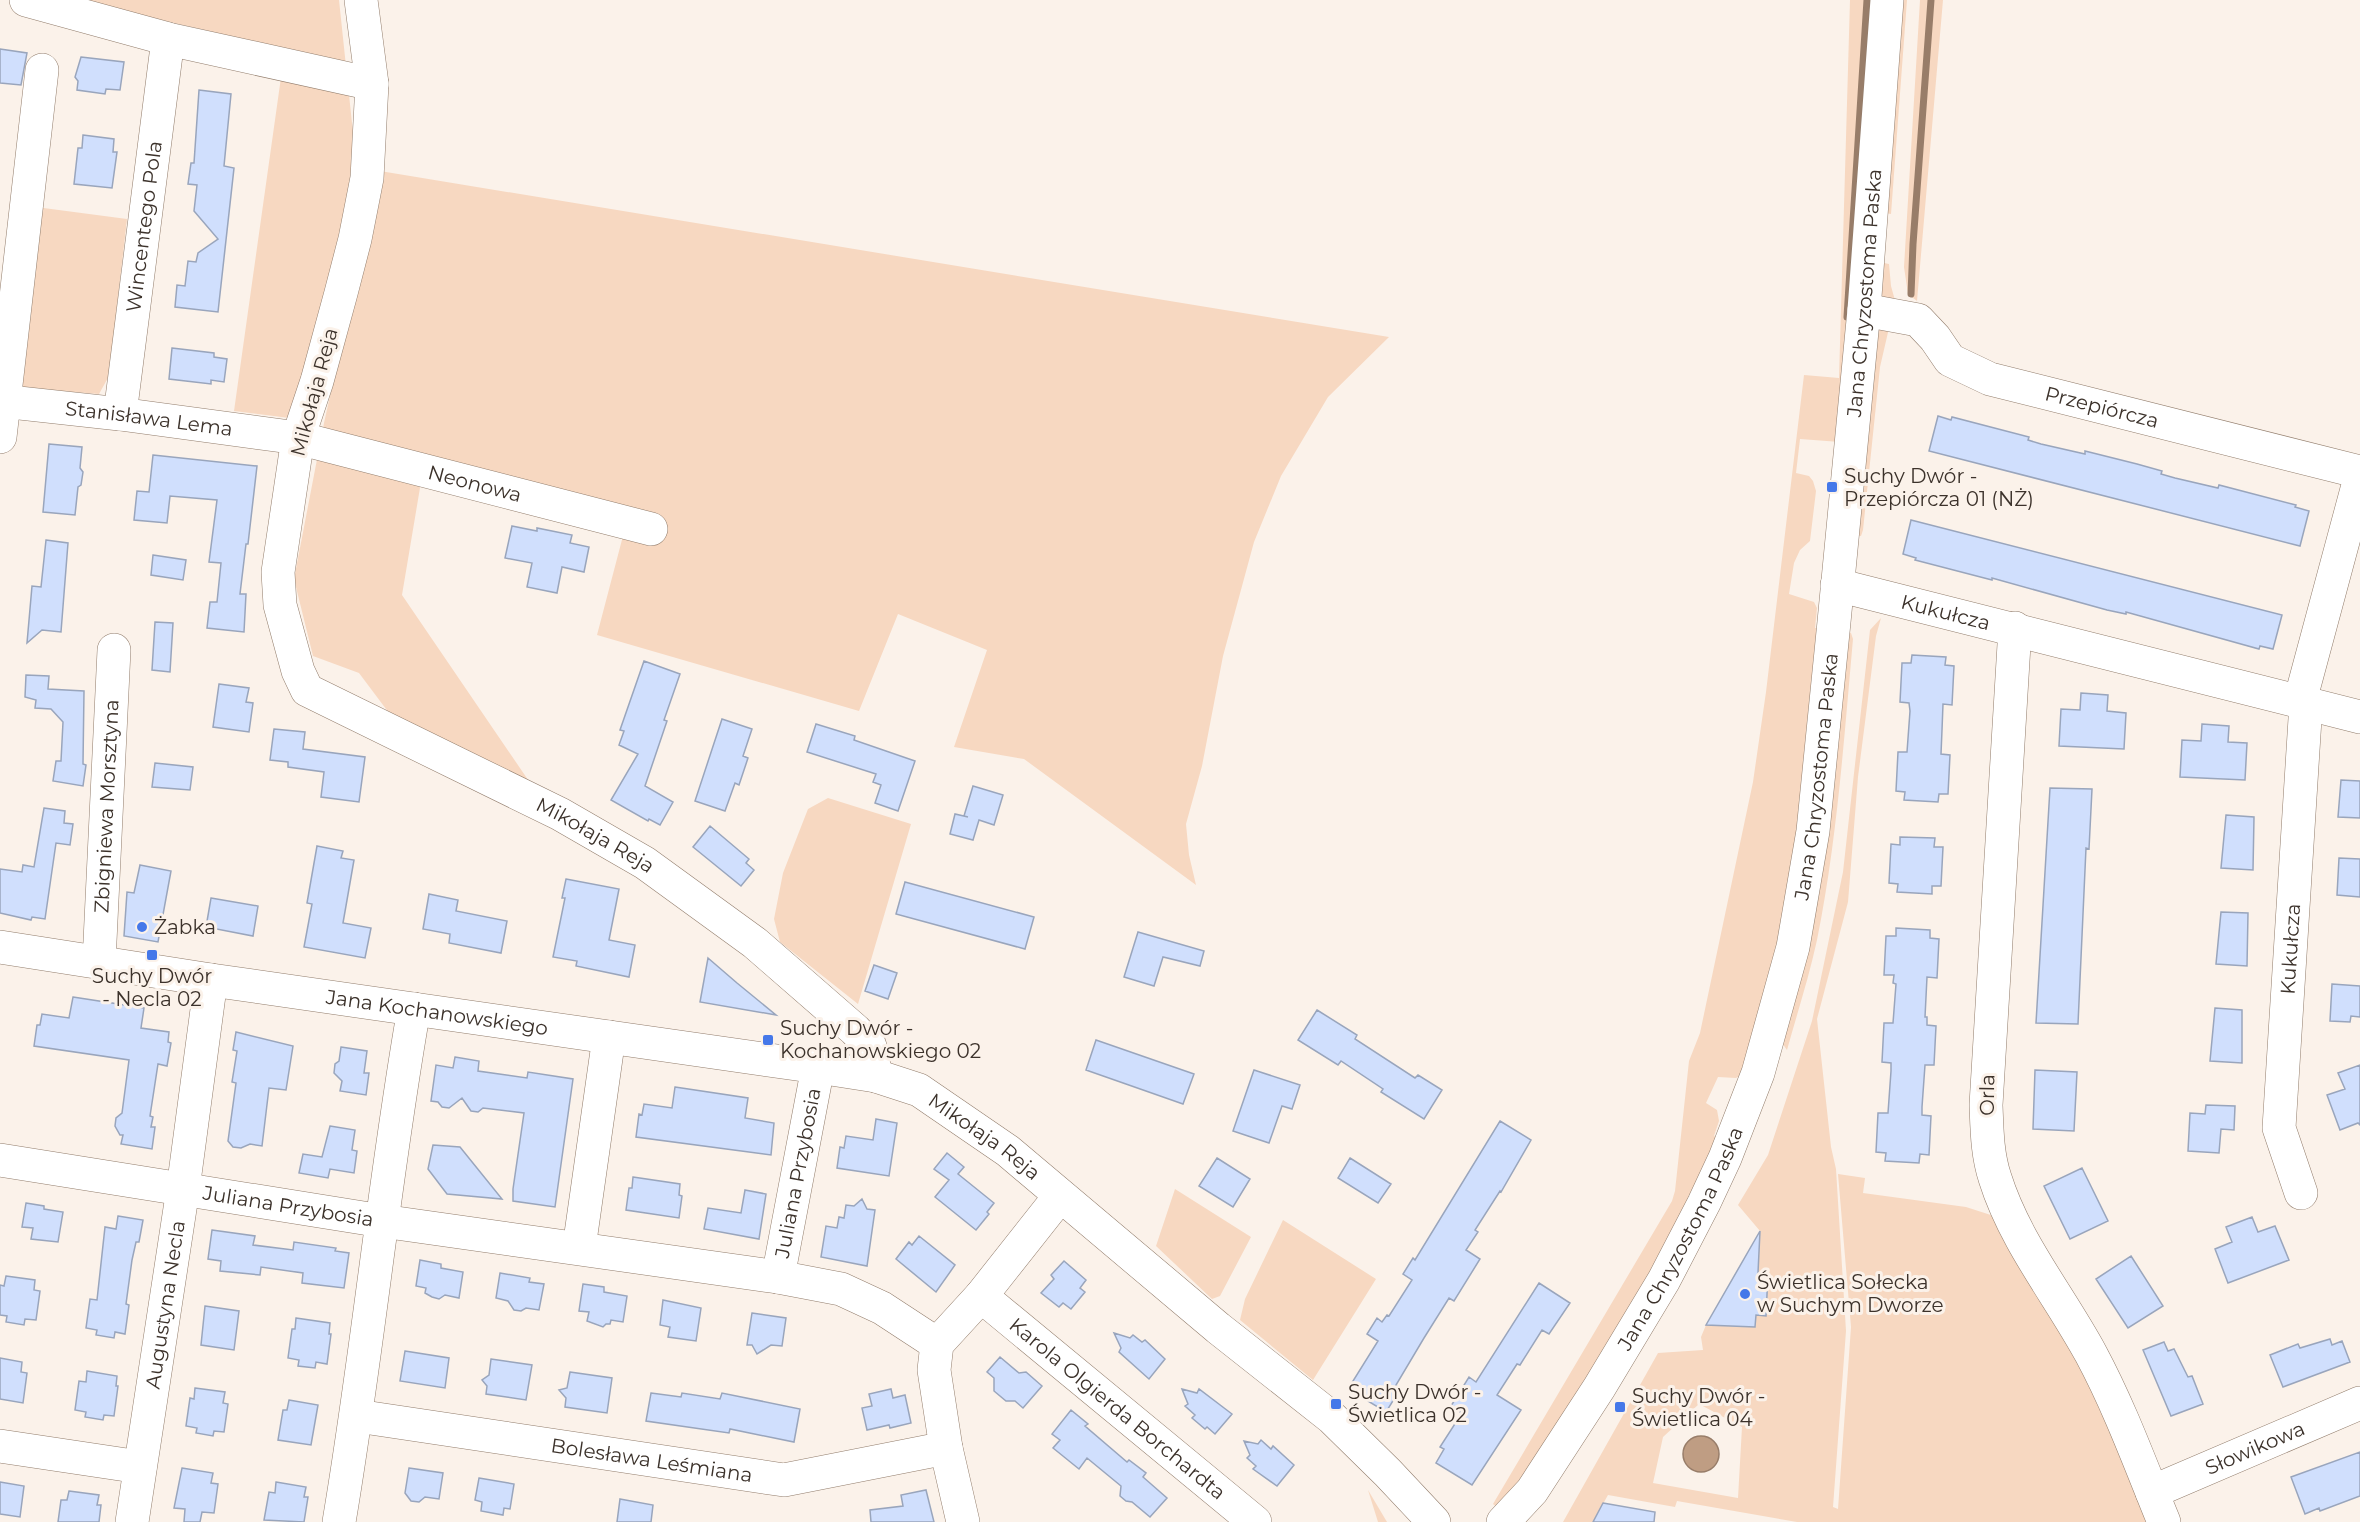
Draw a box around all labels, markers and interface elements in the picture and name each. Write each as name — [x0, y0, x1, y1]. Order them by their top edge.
street label: Wincentego Pola — [121, 139, 167, 314]
street label: Jana Chryzostoma Paska — [1842, 168, 1886, 419]
street label: Mikołaja Reja — [285, 325, 343, 459]
street label: Przepiórcza — [2043, 381, 2161, 433]
street label: Stanisława Lema — [64, 396, 234, 441]
street label: Neonowa — [426, 460, 524, 507]
place label: Suchy Dwór - Przepiórcza 01 (NŻ) — [1844, 464, 2034, 511]
marker: Suchy Dwór - Przepiórcza 01 (NŻ) — [1825, 480, 1839, 494]
street label: Kukułcza — [1898, 590, 1993, 635]
street label: Jana Chryzostoma Paska — [1789, 652, 1843, 903]
street label: Zbigniewa Morsztyna — [89, 699, 124, 914]
street label: Mikołaja Reja — [532, 792, 659, 878]
street label: Kukułcza — [2276, 903, 2305, 995]
place label: Żabka — [154, 915, 216, 939]
marker: Żabka — [135, 920, 149, 934]
marker: Suchy Dwór - Necla 02 — [145, 948, 159, 962]
place label: Suchy Dwór - Necla 02 — [92, 964, 212, 1011]
street label: Jana Kochanowskiego — [324, 985, 550, 1040]
place label: Suchy Dwór - Kochanowskiego 02 — [780, 1016, 981, 1063]
marker: Suchy Dwór - Kochanowskiego 02 — [761, 1033, 775, 1047]
street label: Orla — [1975, 1074, 1999, 1116]
street label: Juliana Przybosia — [770, 1086, 826, 1261]
street label: Mikołaja Reja — [924, 1088, 1045, 1185]
street label: Jana Chryzostoma Paska — [1612, 1123, 1748, 1355]
street label: Juliana Przybosia — [200, 1180, 375, 1231]
street label: Augustyna Necla — [141, 1219, 190, 1390]
place label: Świetlica Sołecka w Suchym Dworze — [1757, 1270, 1944, 1317]
marker: Świetlica Sołecka w Suchym Dworze — [1738, 1287, 1752, 1301]
street label: Karola Olgierda Borchardta — [1005, 1313, 1230, 1505]
place label: Suchy Dwór - Świetlica 02 — [1348, 1380, 1481, 1427]
place label: Suchy Dwór - Świetlica 04 — [1632, 1384, 1765, 1431]
marker: Suchy Dwór - Świetlica 02 — [1329, 1397, 1343, 1411]
marker: Suchy Dwór - Świetlica 04 — [1613, 1400, 1627, 1414]
street label: Słowikowa — [2202, 1416, 2308, 1480]
street label: Bolesława Leśmiana — [549, 1433, 754, 1487]

